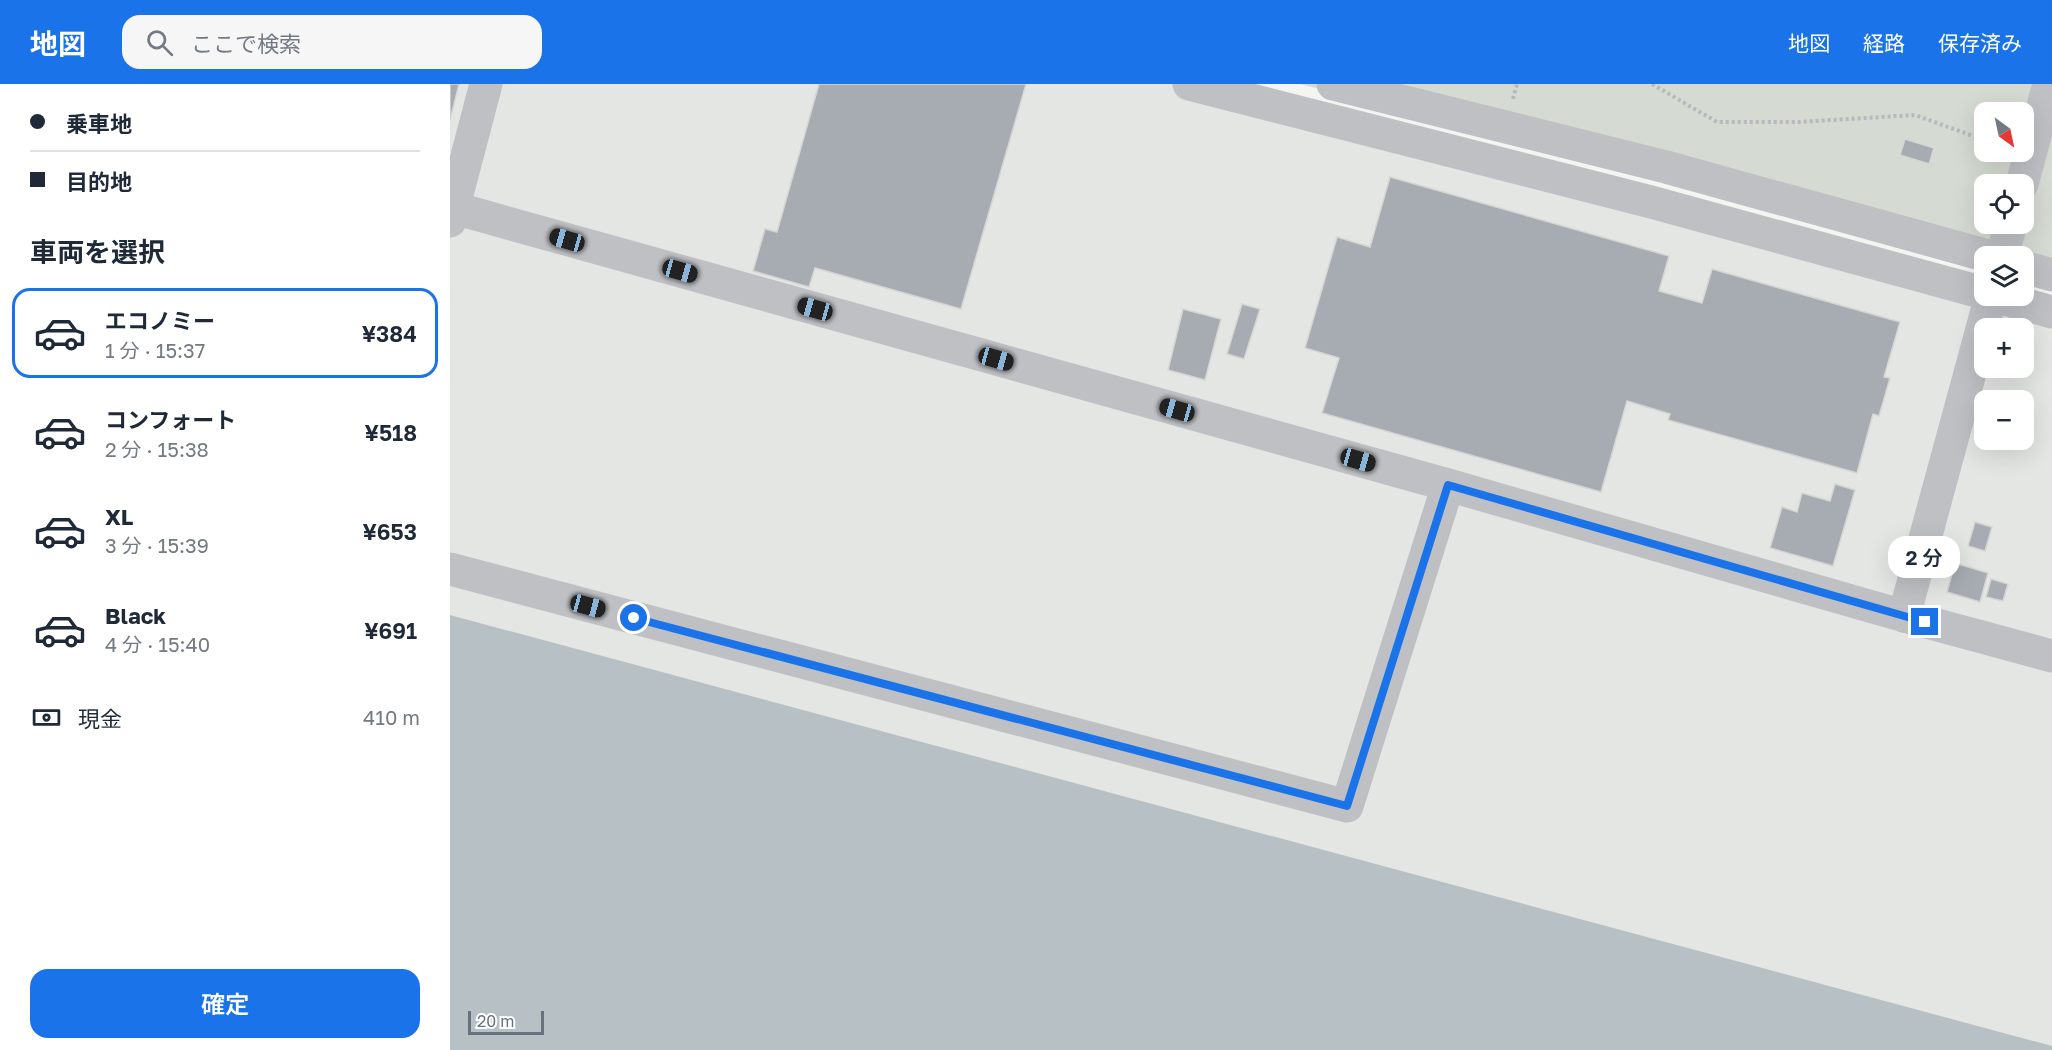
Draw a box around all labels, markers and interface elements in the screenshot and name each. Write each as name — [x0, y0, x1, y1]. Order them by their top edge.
search box — [122, 15, 542, 69]
icon: search — [143, 26, 176, 59]
text: 地図 — [30, 27, 86, 60]
text: ここで検索 — [191, 30, 301, 57]
text: 地図 — [1788, 30, 1830, 56]
text: 経路 — [1863, 30, 1905, 56]
text: 保存済み — [1938, 30, 2022, 56]
north arrow — [1974, 102, 2034, 162]
map controls — [1974, 102, 2034, 450]
text: 乗車地 — [66, 110, 132, 137]
text: 目的地 — [66, 168, 132, 195]
button: locate — [1974, 174, 2034, 234]
car — [547, 226, 587, 254]
text: 車両を選択 — [30, 236, 165, 268]
button: layers — [1974, 246, 2034, 306]
car — [660, 257, 700, 285]
car — [795, 295, 835, 323]
icon: car — [33, 306, 87, 360]
text: エコノミー — [105, 307, 215, 334]
button: + — [1974, 318, 2034, 378]
text: ¥384 — [362, 320, 417, 347]
text: 1 分 · 15:37 — [105, 338, 205, 362]
car — [976, 345, 1016, 373]
button: − — [1974, 390, 2034, 450]
car — [1157, 396, 1197, 424]
icon: car — [33, 405, 87, 459]
text: コンフォート — [105, 406, 236, 433]
text: ¥518 — [365, 419, 417, 446]
text: 2 分 · 15:38 — [105, 437, 209, 461]
car — [1338, 446, 1378, 474]
text: XL — [105, 503, 133, 530]
icon: car — [33, 504, 87, 558]
text: ¥653 — [363, 518, 417, 545]
text: 3 分 · 15:39 — [105, 533, 209, 557]
callout: 2 分 — [1889, 535, 1961, 577]
text: 2 分 — [1906, 545, 1942, 569]
car — [568, 593, 608, 619]
text: Black — [105, 602, 166, 629]
icon: car — [33, 603, 87, 657]
route start — [620, 604, 647, 631]
route end — [1911, 608, 1938, 635]
text: ¥691 — [364, 617, 417, 644]
text: 4 分 · 15:40 — [105, 632, 210, 656]
icon: cash — [30, 701, 63, 734]
text: 現金 — [78, 705, 122, 732]
text: 410 m — [363, 705, 420, 729]
button: 確定 — [30, 969, 420, 1038]
scale bar — [468, 1008, 544, 1036]
text: 20 m — [477, 1011, 514, 1031]

